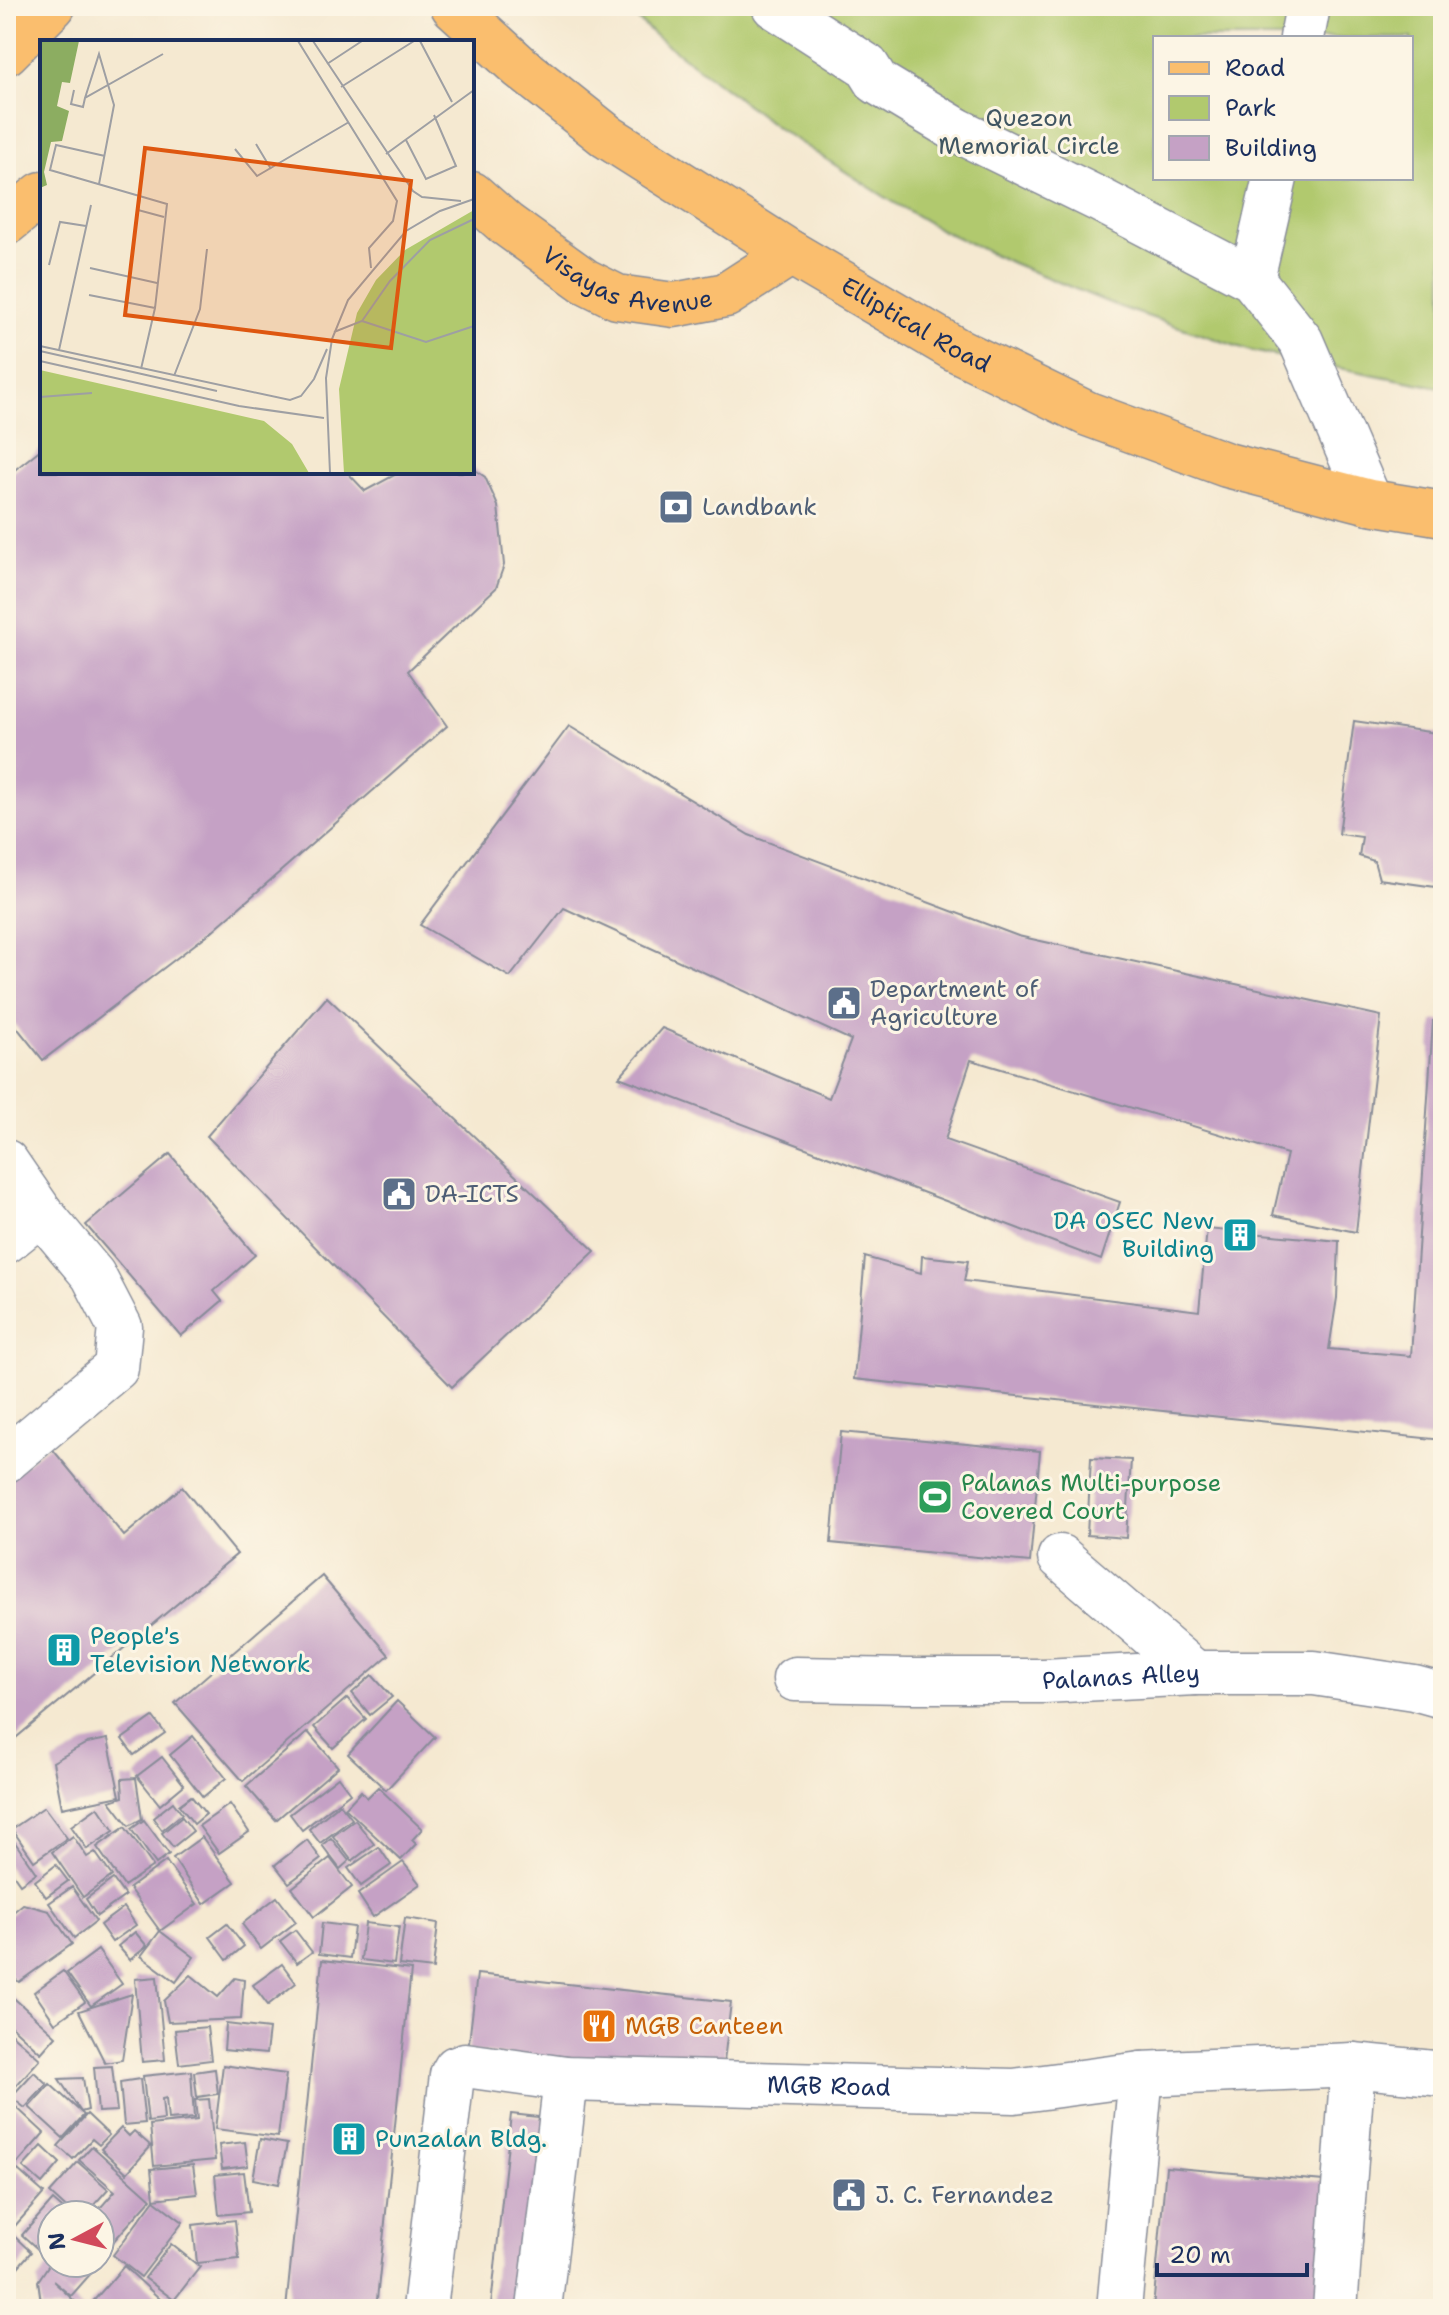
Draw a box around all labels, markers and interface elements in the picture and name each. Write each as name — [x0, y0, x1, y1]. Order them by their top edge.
legend — [1153, 36, 1413, 180]
inset map — [40, 40, 474, 474]
text: Road — [1225, 52, 1285, 84]
text: Park — [1225, 92, 1277, 124]
park label: Quezon Memorial Circle — [938, 102, 1120, 162]
text: Building — [1225, 132, 1317, 164]
street label: Visayas Avenue — [535, 239, 715, 321]
street label: Elliptical Road — [835, 270, 996, 380]
bank icon: Landbank — [657, 488, 695, 526]
place label: Landbank — [702, 491, 817, 523]
place label: Department of Agriculture — [870, 973, 1039, 1033]
public building icon: Department of Agriculture — [825, 984, 863, 1022]
public building icon: DA-ICTS — [380, 1175, 418, 1213]
place label: DA-ICTS — [425, 1178, 519, 1210]
place label: DA OSEC New Building — [1053, 1205, 1214, 1265]
building icon: DA OSEC New Building — [1221, 1216, 1259, 1254]
place label: Palanas Multi-purpose Covered Court — [961, 1467, 1221, 1527]
sports icon: Palanas Multi-purpose Covered Court — [916, 1478, 954, 1516]
place label: People's Television Network — [90, 1620, 311, 1680]
building icon: People's Television Network — [45, 1631, 83, 1669]
street label: Palanas Alley — [1041, 1657, 1201, 1697]
restaurant icon: MGB Canteen — [580, 2007, 618, 2045]
place label: MGB Canteen — [625, 2010, 783, 2042]
street label: MGB Road — [767, 2068, 891, 2104]
building icon: Punzalan Bldg. — [330, 2120, 368, 2158]
place label: Punzalan Bldg. — [375, 2123, 547, 2155]
public building icon: J. C. Fernandez — [830, 2176, 868, 2214]
place label: J. C. Fernandez — [875, 2179, 1054, 2211]
north arrow — [36, 2199, 116, 2279]
scale bar — [1157, 2227, 1307, 2277]
text: N — [41, 2231, 72, 2252]
text: 20 m — [1169, 2239, 1231, 2271]

